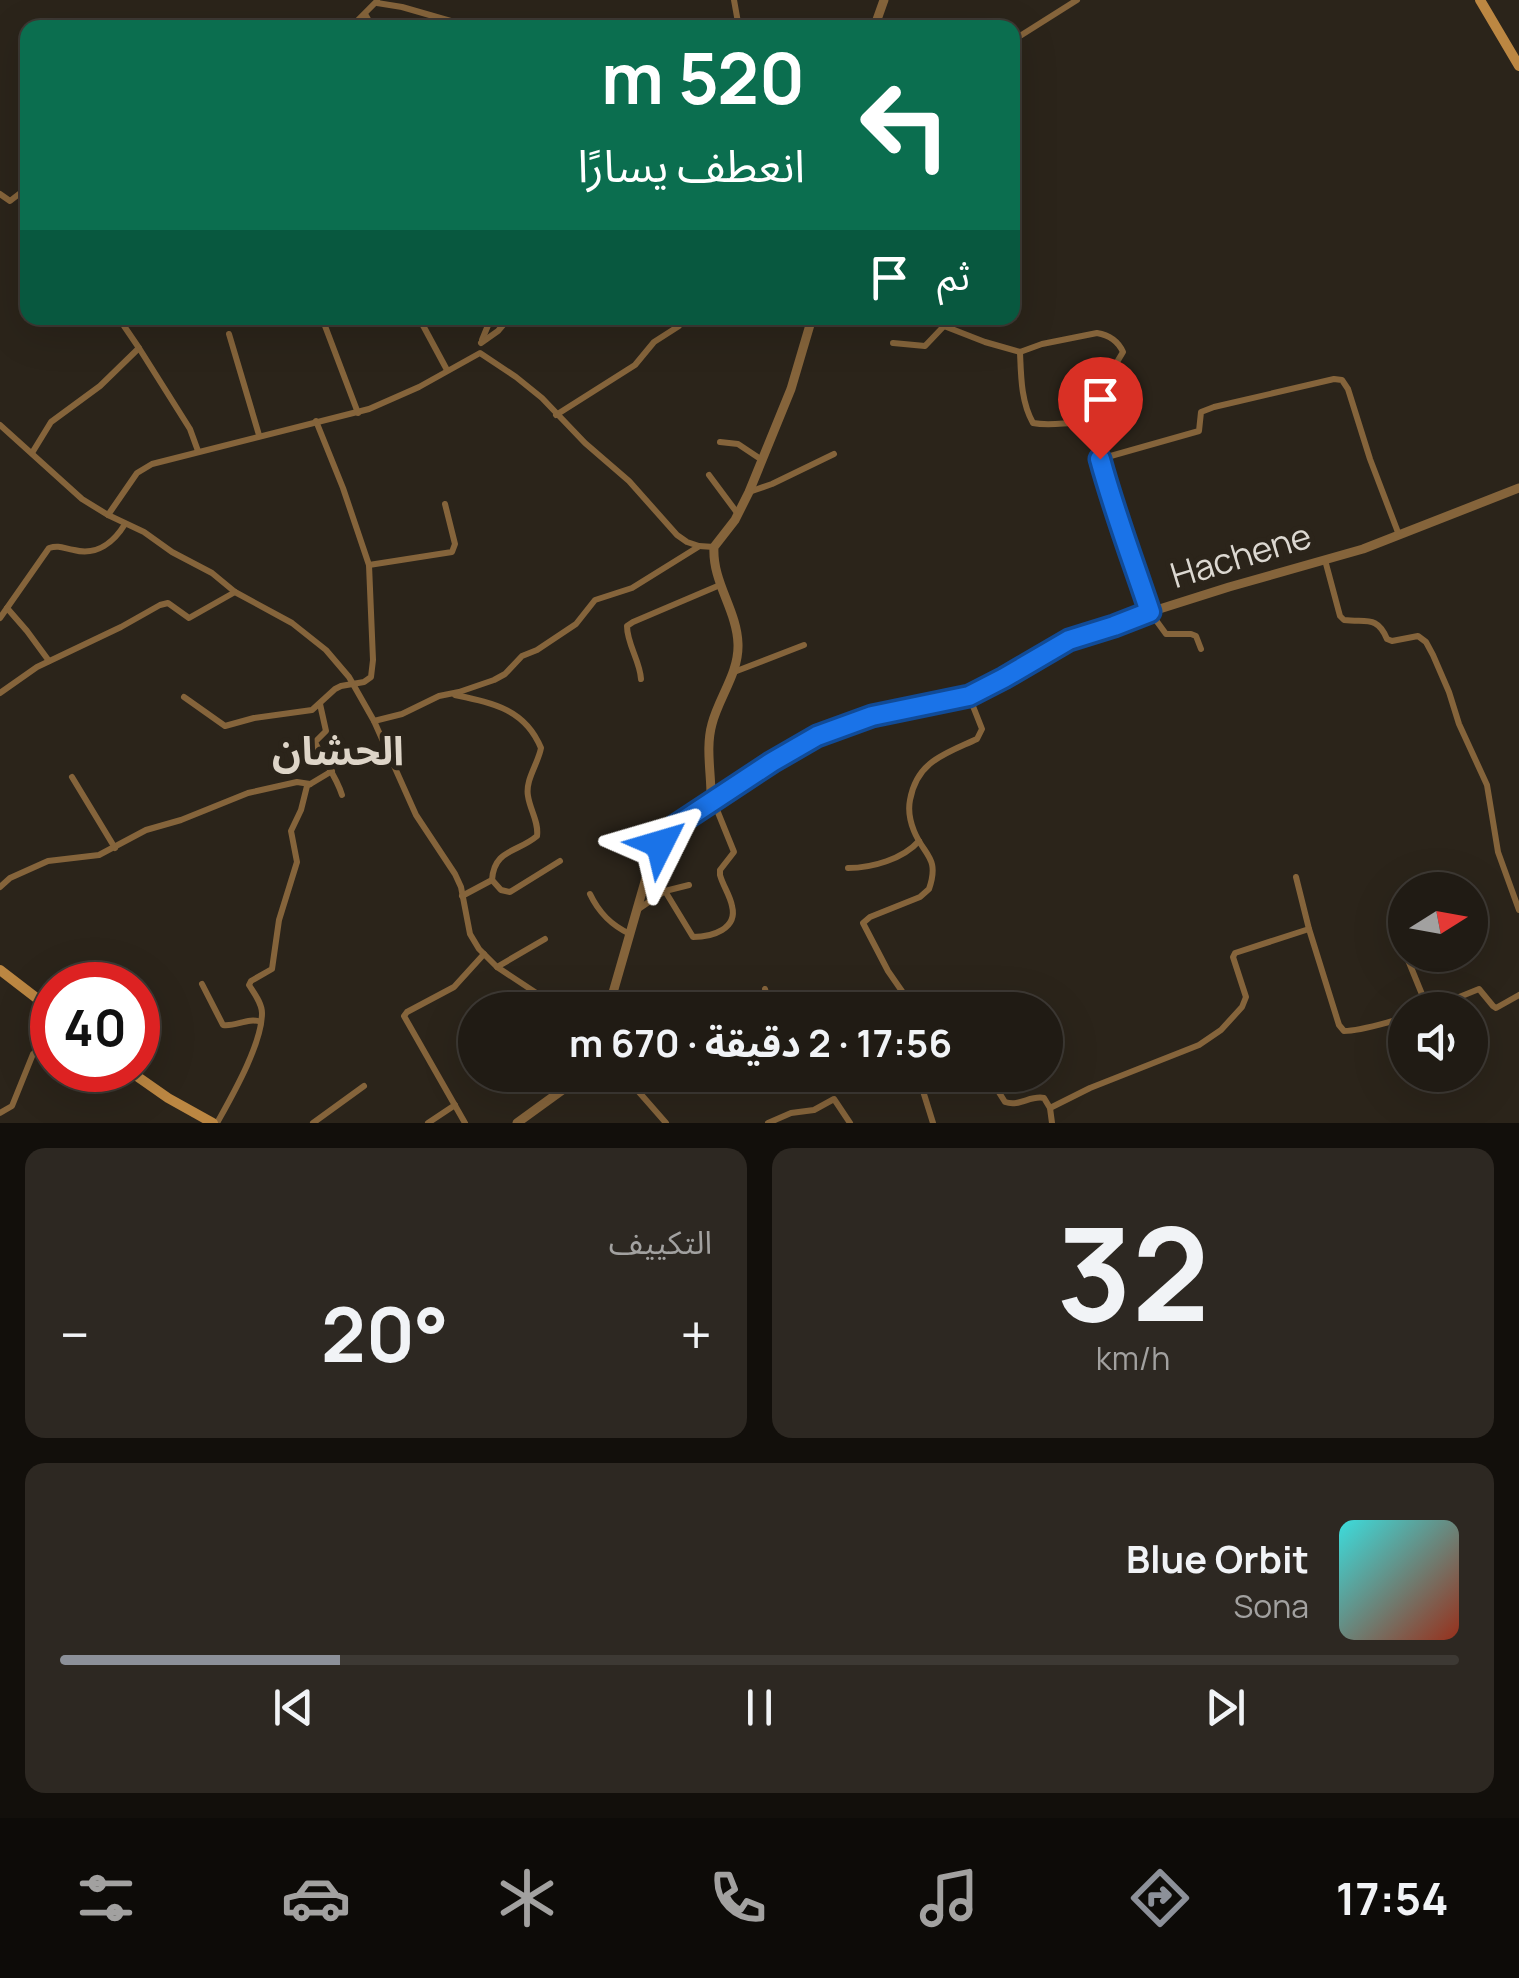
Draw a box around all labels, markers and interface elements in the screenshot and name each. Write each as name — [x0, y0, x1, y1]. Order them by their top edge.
text: 520 m — [601, 29, 805, 125]
icon: left — [840, 60, 970, 190]
text: انعطف يسارًا — [577, 134, 805, 196]
text: ثم — [937, 249, 970, 301]
icon: arrive — [862, 250, 917, 305]
pin — [1058, 357, 1143, 460]
icon: arrive — [1073, 372, 1128, 427]
street label: Hachene — [1165, 511, 1317, 599]
district label: الحشان — [272, 722, 404, 777]
position arrow — [608, 792, 712, 896]
north arrow — [1388, 872, 1488, 972]
map controls — [1388, 872, 1488, 1092]
speed limit sign: 40 — [30, 962, 160, 1092]
button: sound — [1388, 992, 1488, 1092]
text: 17:56 · 2 دقيقة · 670 m — [569, 1016, 952, 1068]
text: 32 — [1057, 1182, 1210, 1360]
text: التكييف — [609, 1220, 712, 1264]
text: 20° — [321, 1282, 449, 1385]
text: − — [60, 1296, 90, 1372]
text: + — [680, 1296, 712, 1372]
text: km/h — [1096, 1336, 1170, 1380]
text: Blue Orbit — [1126, 1532, 1309, 1584]
text: Sona — [1234, 1584, 1309, 1628]
icon: previous — [266, 1680, 321, 1735]
icon: pause — [732, 1680, 787, 1735]
icon: next — [1198, 1680, 1253, 1735]
icon: filters — [71, 1863, 141, 1933]
icon: car — [281, 1863, 351, 1933]
icon: climate — [492, 1863, 562, 1933]
icon: phone — [703, 1863, 773, 1933]
icon: music — [914, 1863, 984, 1933]
icon: directions — [1125, 1863, 1195, 1933]
text: 17:54 — [1336, 1867, 1449, 1929]

